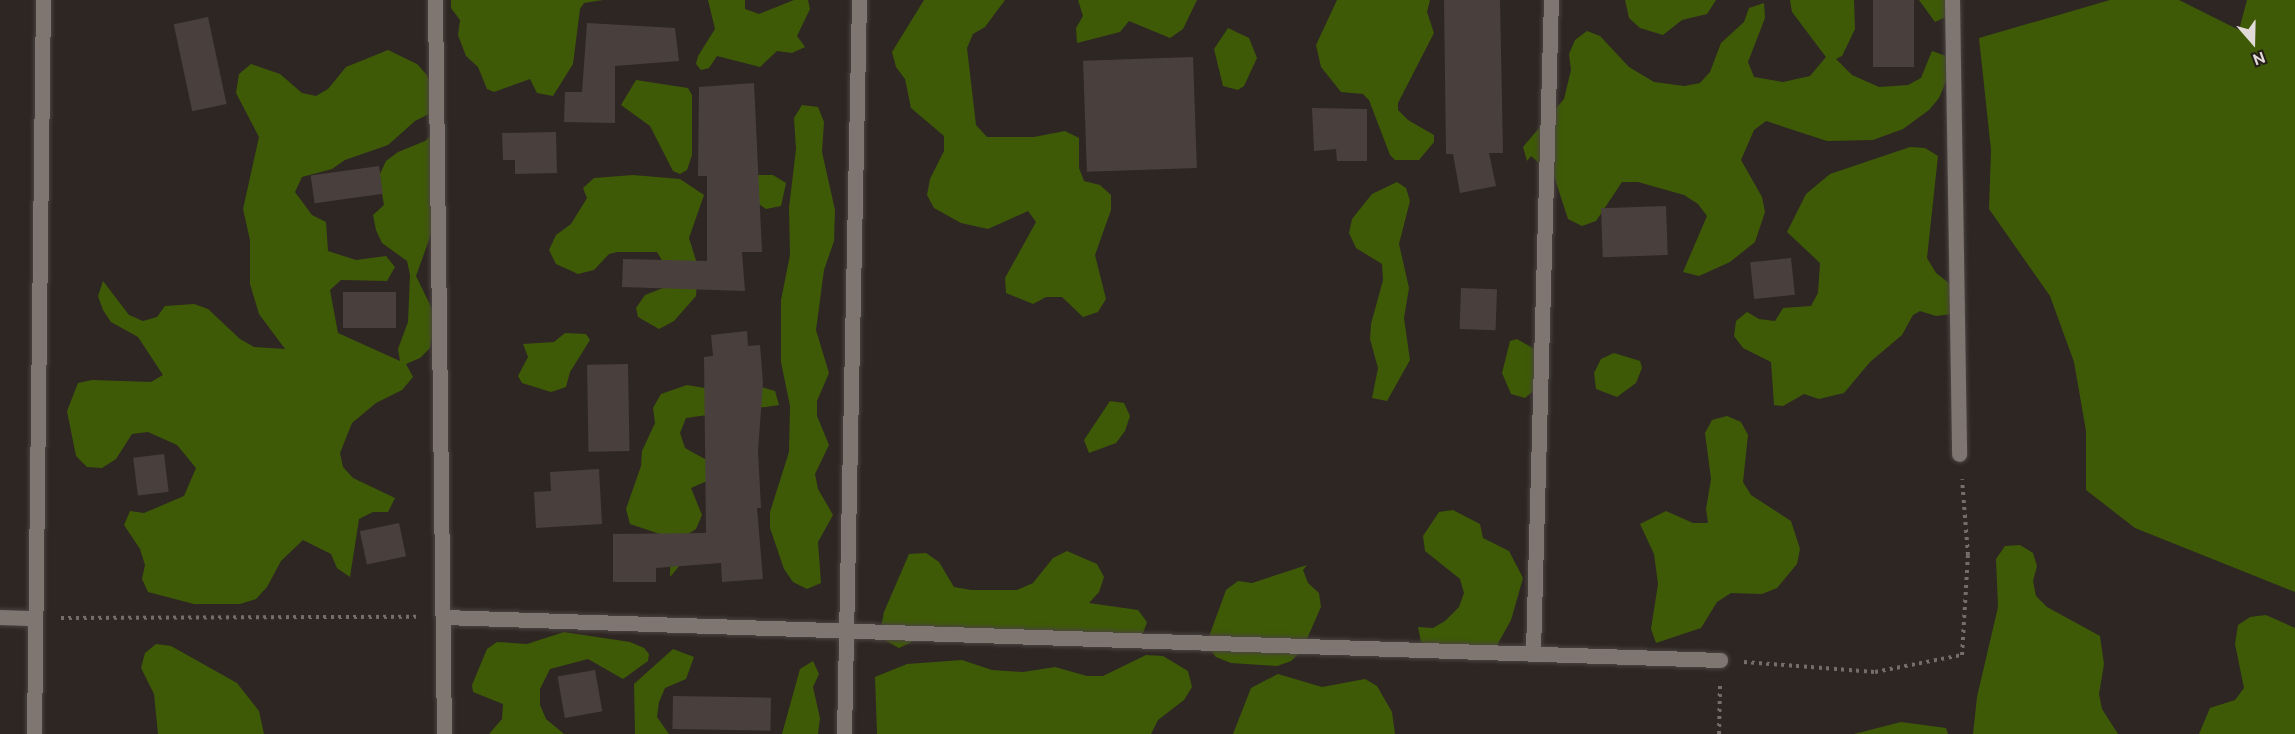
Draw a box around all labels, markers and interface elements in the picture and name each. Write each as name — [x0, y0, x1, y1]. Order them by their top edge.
north arrow — [2223, 12, 2283, 72]
text: N — [2250, 48, 2268, 69]

